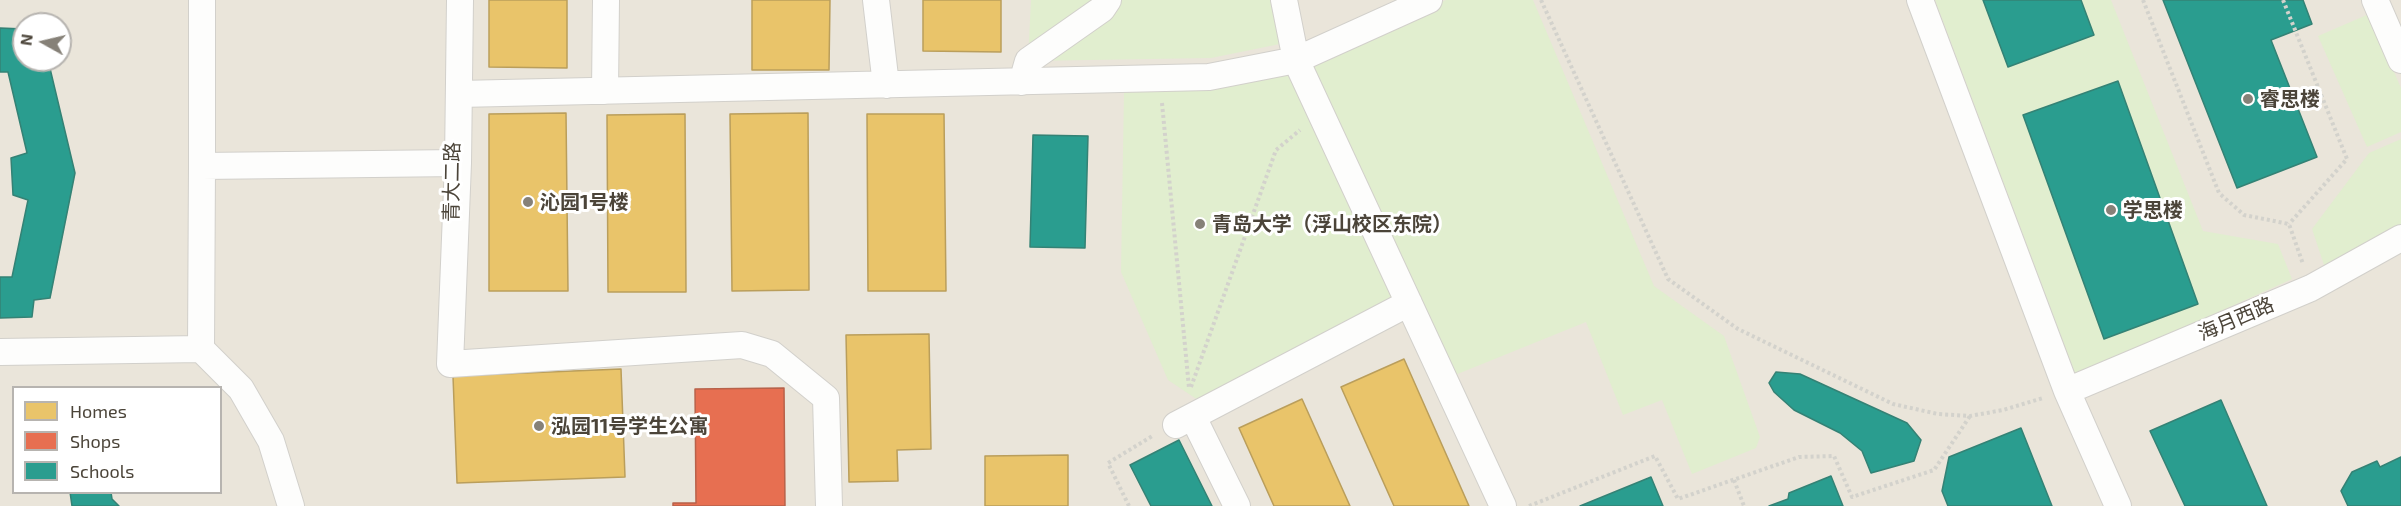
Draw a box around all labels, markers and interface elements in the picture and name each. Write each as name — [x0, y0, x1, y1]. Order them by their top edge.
north arrow — [12, 12, 72, 72]
text: N — [15, 33, 36, 47]
place label: 睿思楼 — [2260, 87, 2320, 111]
marker: 睿思楼 — [2241, 92, 2255, 106]
street label: 青大二路 — [439, 142, 465, 222]
place label: 沁园1号楼 — [540, 190, 629, 214]
marker: 沁园1号楼 — [521, 195, 535, 209]
place label: 学思楼 — [2123, 198, 2183, 222]
marker: 学思楼 — [2104, 203, 2118, 217]
place label: 青岛大学（浮山校区东院） — [1212, 212, 1452, 236]
marker: 青岛大学（浮山校区东院） — [1193, 217, 1207, 231]
street label: 海月西路 — [2194, 292, 2278, 346]
legend — [12, 386, 222, 494]
text: Homes — [70, 400, 127, 422]
place label: 泓园11号学生公寓 — [551, 414, 708, 438]
marker: 泓园11号学生公寓 — [532, 419, 546, 433]
text: Shops — [70, 430, 120, 452]
text: Schools — [70, 460, 134, 482]

